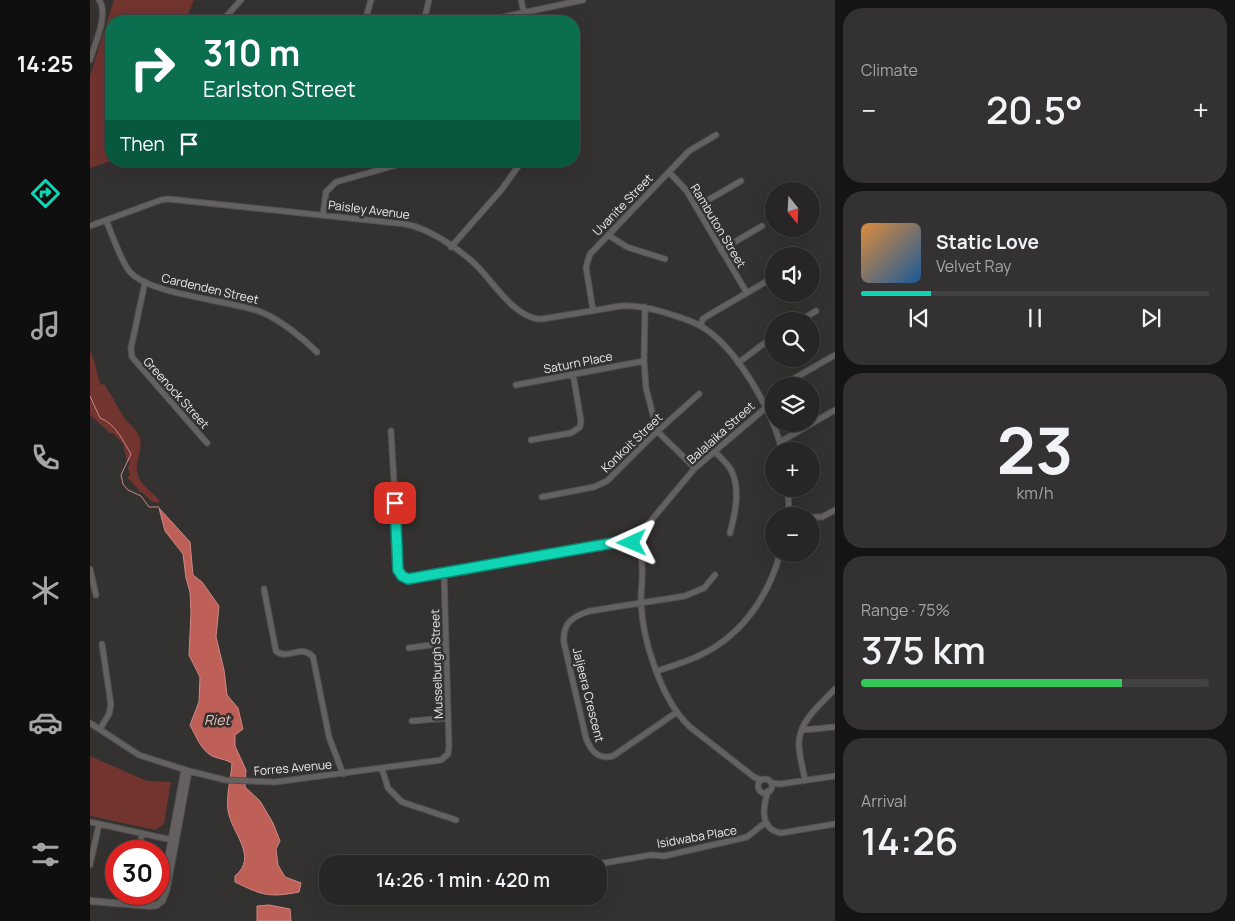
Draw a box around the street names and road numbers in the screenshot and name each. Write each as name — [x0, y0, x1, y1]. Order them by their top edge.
street label: Uvanite Street — [589, 170, 657, 239]
street label: Rambuton Street — [687, 181, 750, 271]
street label: Paisley Avenue — [327, 196, 411, 223]
street label: Cardenden Street — [160, 269, 261, 308]
street label: Saturn Place — [542, 347, 614, 378]
street label: Greenock Street — [140, 353, 213, 432]
street label: Balalaika Street — [683, 397, 758, 468]
street label: Konkoit Street — [597, 409, 666, 476]
street label: Musselburgh Street — [426, 609, 447, 719]
street label: Jaljeera Crescent — [569, 646, 608, 744]
street label: Forres Avenue — [253, 756, 333, 779]
street label: Isidwaba Place — [656, 821, 738, 852]

